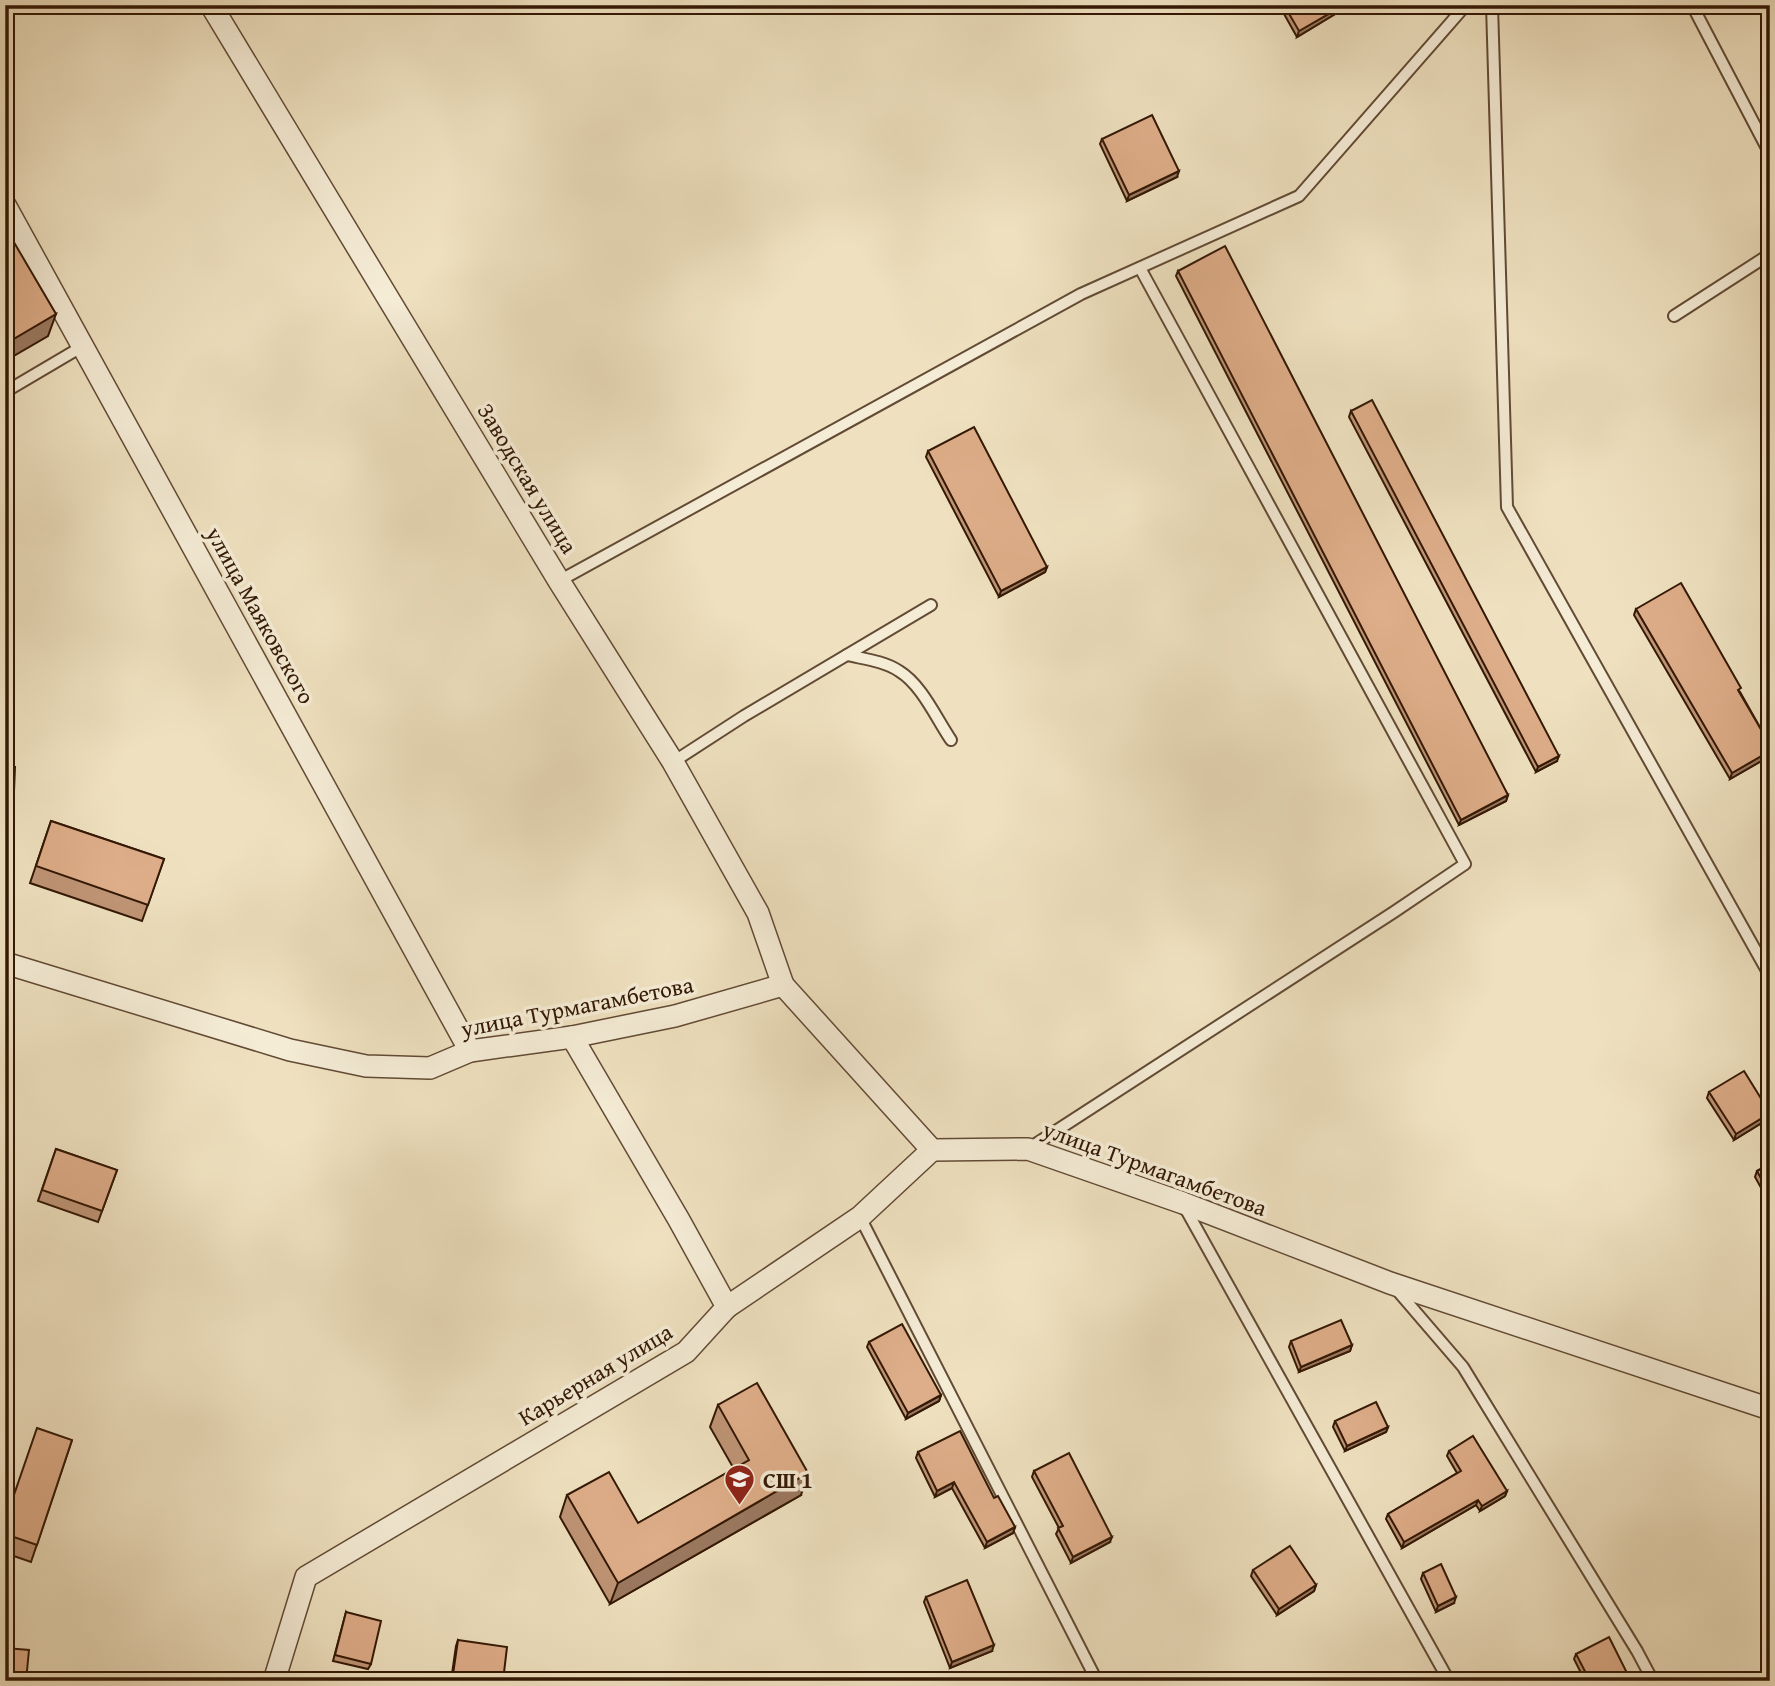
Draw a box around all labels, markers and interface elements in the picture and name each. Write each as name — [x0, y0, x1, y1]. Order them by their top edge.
street label: Заводская улица — [470, 397, 586, 560]
street label: улица Маяковского — [198, 519, 323, 710]
street label: улица Турмагамбетова — [457, 967, 696, 1045]
street label: улица Турмагамбетова — [1037, 1112, 1272, 1224]
street label: Карьерная улица — [512, 1315, 678, 1433]
school or university icon: СШ 1 — [723, 1462, 757, 1506]
place label: СШ 1 — [763, 1463, 813, 1496]

